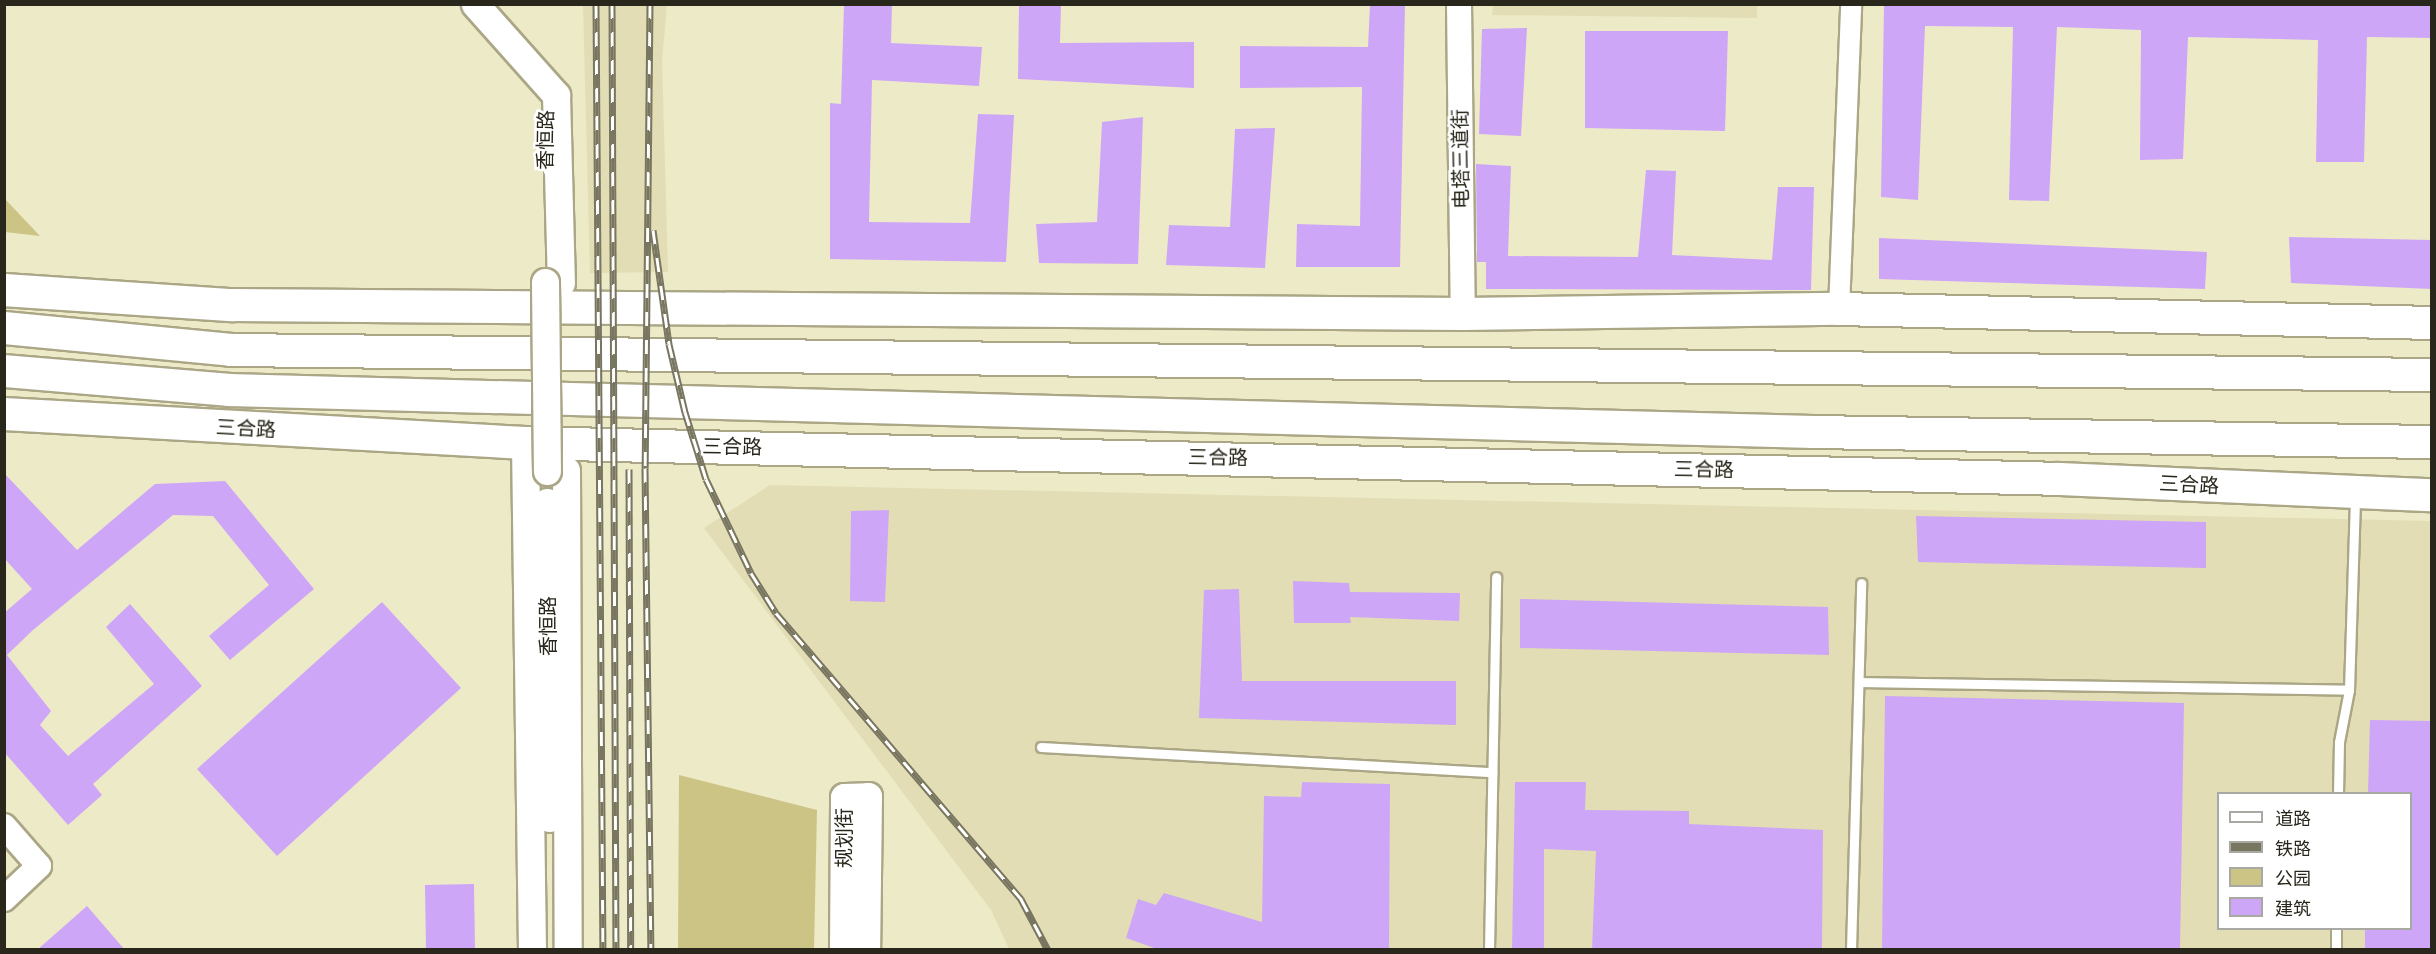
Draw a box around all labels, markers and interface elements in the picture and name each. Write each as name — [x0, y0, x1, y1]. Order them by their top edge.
street label: 电塔三道街 — [1448, 109, 1474, 209]
street label: 香恒路 — [533, 110, 559, 170]
street label: 三合路 — [215, 415, 277, 443]
street label: 三合路 — [702, 434, 762, 460]
street label: 三合路 — [1188, 445, 1248, 471]
street label: 三合路 — [1674, 457, 1734, 483]
street label: 三合路 — [2158, 471, 2220, 499]
street label: 香恒路 — [536, 596, 560, 656]
legend — [2217, 792, 2412, 930]
street label: 规划街 — [832, 808, 856, 868]
text: 道路 — [2275, 808, 2311, 830]
text: 铁路 — [2275, 838, 2311, 860]
text: 公园 — [2275, 868, 2311, 890]
text: 建筑 — [2275, 898, 2311, 920]

